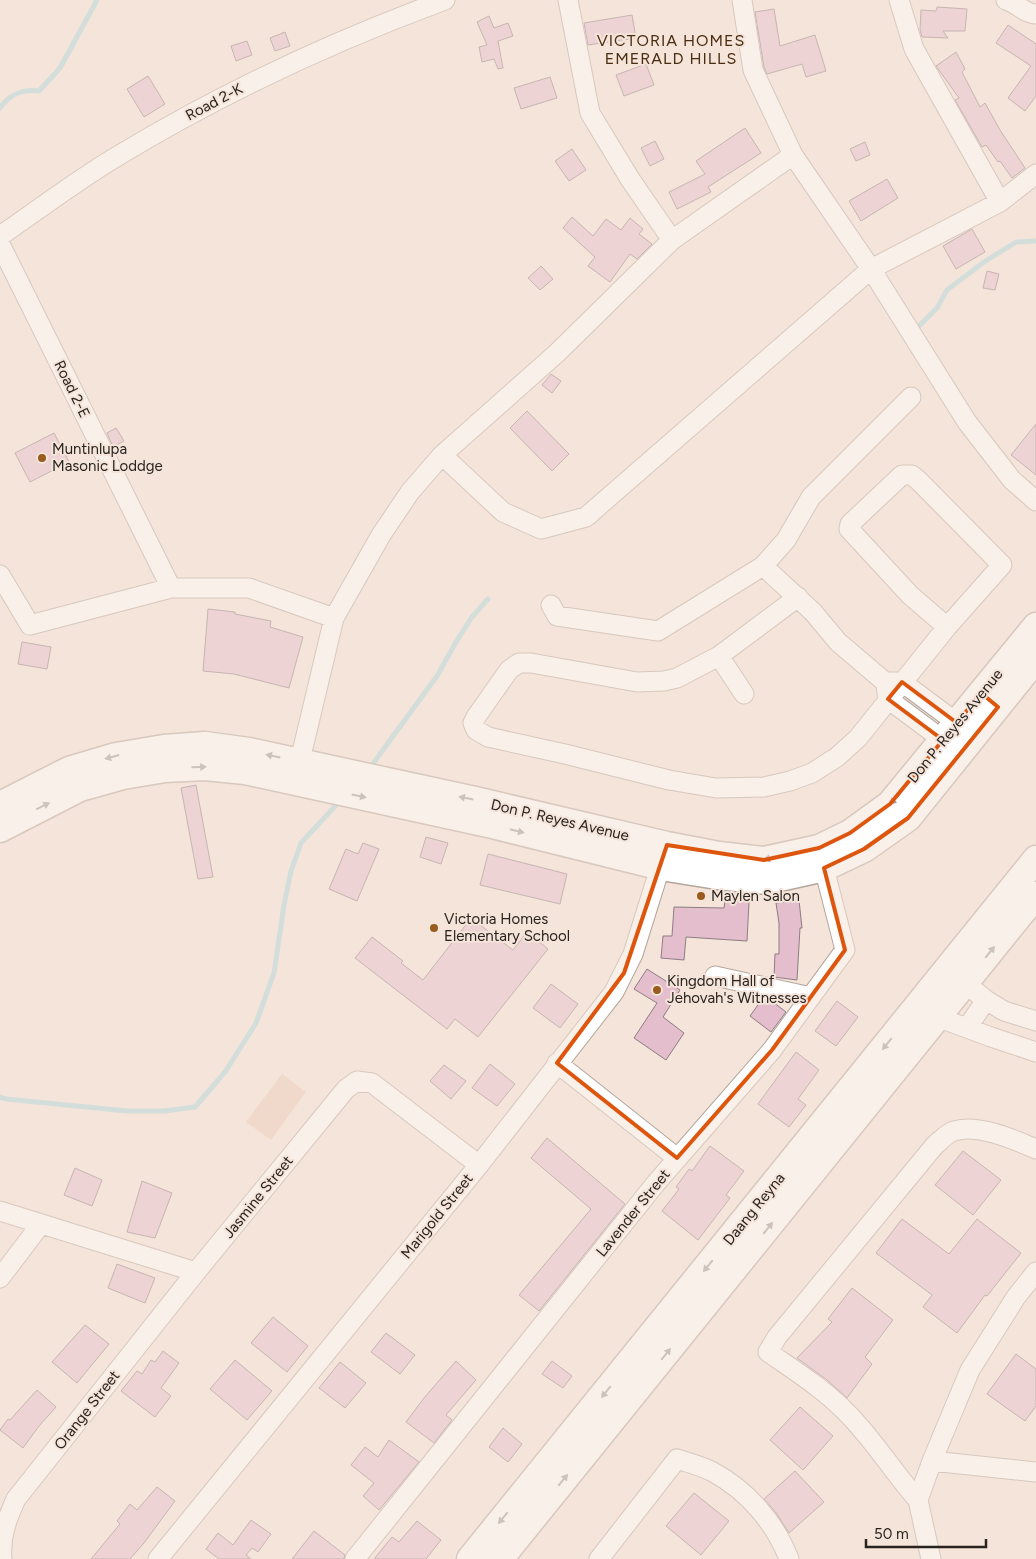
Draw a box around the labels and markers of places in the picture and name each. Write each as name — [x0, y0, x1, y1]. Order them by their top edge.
place label: Muntinlupa Masonic Loddge — [52, 440, 163, 475]
marker: Muntinlupa Masonic Loddge — [36, 452, 48, 464]
place label: Maylen Salon — [711, 887, 800, 905]
marker: Maylen Salon — [695, 890, 707, 902]
place label: Victoria Homes Elementary School — [444, 910, 570, 945]
marker: Victoria Homes Elementary School — [428, 922, 440, 934]
place label: Kingdom Hall of Jehovah's Witnesses — [667, 972, 806, 1007]
marker: Kingdom Hall of Jehovah's Witnesses — [651, 984, 663, 996]

